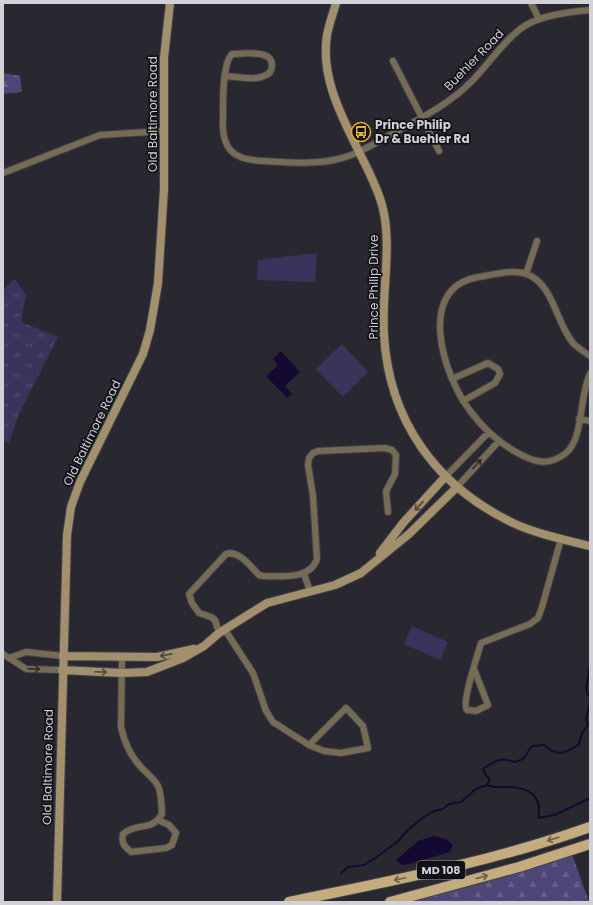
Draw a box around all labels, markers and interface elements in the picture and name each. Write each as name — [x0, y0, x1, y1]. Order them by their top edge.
street label: Buehler Road — [440, 25, 507, 94]
street label: Old Baltimore Road — [144, 56, 161, 172]
place label: Prince Philip Dr & Buehler Rd — [375, 116, 470, 147]
bus stop icon: Prince Philip Dr & Buehler Rd — [350, 121, 372, 143]
street label: Prince Philip Drive — [365, 235, 382, 339]
street label: Old Baltimore Road — [59, 377, 125, 489]
one-way arrow — [473, 459, 482, 470]
one-way arrow — [414, 501, 423, 511]
one-way arrow — [160, 651, 173, 659]
one-way arrow — [27, 665, 40, 673]
one-way arrow — [94, 668, 107, 676]
street label: Old Baltimore Road — [38, 709, 57, 825]
one-way arrow — [547, 836, 560, 843]
road number: MD 108 — [417, 861, 465, 879]
one-way arrow — [475, 873, 488, 880]
one-way arrow — [394, 875, 407, 883]

